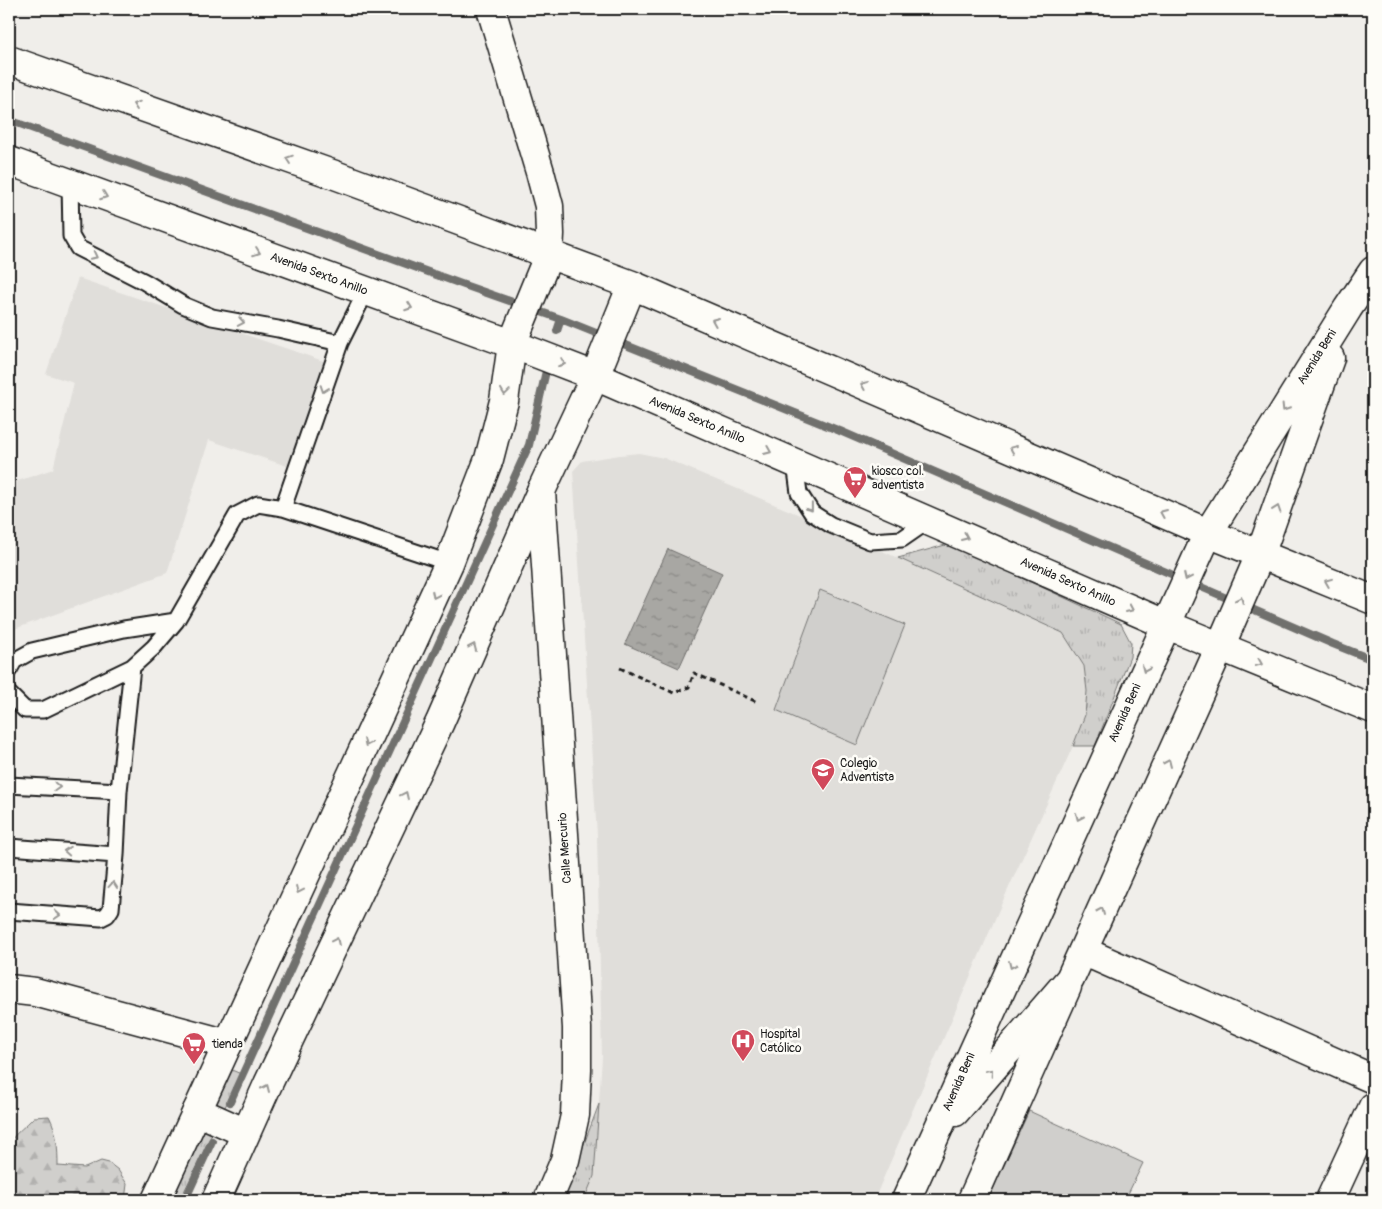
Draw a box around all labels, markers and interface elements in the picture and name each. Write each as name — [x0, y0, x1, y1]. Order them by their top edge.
one-way arrow — [132, 101, 141, 111]
one-way arrow — [286, 155, 294, 165]
one-way arrow — [99, 190, 108, 200]
one-way arrow — [252, 246, 260, 256]
street label: Avenida Sexto Anillo — [268, 249, 370, 299]
one-way arrow — [88, 250, 97, 260]
one-way arrow — [404, 301, 413, 311]
one-way arrow — [236, 317, 245, 327]
one-way arrow — [711, 317, 720, 327]
street label: Avenida Beni — [1294, 327, 1340, 387]
one-way arrow — [557, 357, 565, 367]
one-way arrow — [860, 381, 869, 392]
one-way arrow — [320, 385, 330, 393]
one-way arrow — [500, 389, 511, 397]
street label: Avenida Sexto Anillo — [647, 393, 748, 447]
one-way arrow — [1282, 403, 1291, 412]
one-way arrow — [763, 445, 772, 456]
one-way arrow — [1009, 445, 1018, 456]
place label: kiosco col. adventista — [872, 464, 924, 493]
supermarket icon: kiosco col. adventista — [842, 465, 868, 499]
one-way arrow — [804, 502, 813, 512]
one-way arrow — [1271, 505, 1281, 514]
one-way arrow — [1159, 509, 1168, 520]
one-way arrow — [960, 531, 969, 542]
street label: Avenida Sexto Anillo — [1018, 554, 1119, 610]
one-way arrow — [1183, 572, 1194, 581]
one-way arrow — [1324, 578, 1333, 588]
one-way arrow — [430, 590, 441, 599]
one-way arrow — [1234, 596, 1245, 605]
one-way arrow — [1125, 603, 1134, 614]
one-way arrow — [466, 643, 477, 652]
one-way arrow — [1254, 657, 1263, 667]
one-way arrow — [1141, 664, 1152, 673]
street label: Avenida Beni — [1105, 681, 1145, 745]
one-way arrow — [362, 738, 373, 747]
place label: Colegio Adventista — [840, 756, 895, 785]
school or university icon: Colegio Adventista — [810, 757, 836, 791]
one-way arrow — [1161, 759, 1172, 768]
one-way arrow — [54, 782, 62, 793]
one-way arrow — [399, 791, 409, 800]
street label: Calle Mercurio — [555, 811, 575, 884]
one-way arrow — [1075, 812, 1086, 821]
one-way arrow — [63, 846, 71, 857]
one-way arrow — [107, 881, 118, 889]
one-way arrow — [295, 885, 305, 894]
one-way arrow — [1095, 907, 1105, 916]
one-way arrow — [54, 909, 62, 920]
one-way arrow — [329, 938, 339, 947]
one-way arrow — [1008, 960, 1018, 969]
place label: Hospital Católico — [760, 1027, 802, 1056]
hospital icon: Hospital Católico — [730, 1028, 756, 1062]
supermarket icon: tienda — [181, 1031, 207, 1065]
place label: tienda — [211, 1037, 243, 1052]
street label: Avenida Beni — [939, 1050, 979, 1114]
one-way arrow — [984, 1069, 993, 1078]
one-way arrow — [260, 1084, 271, 1093]

